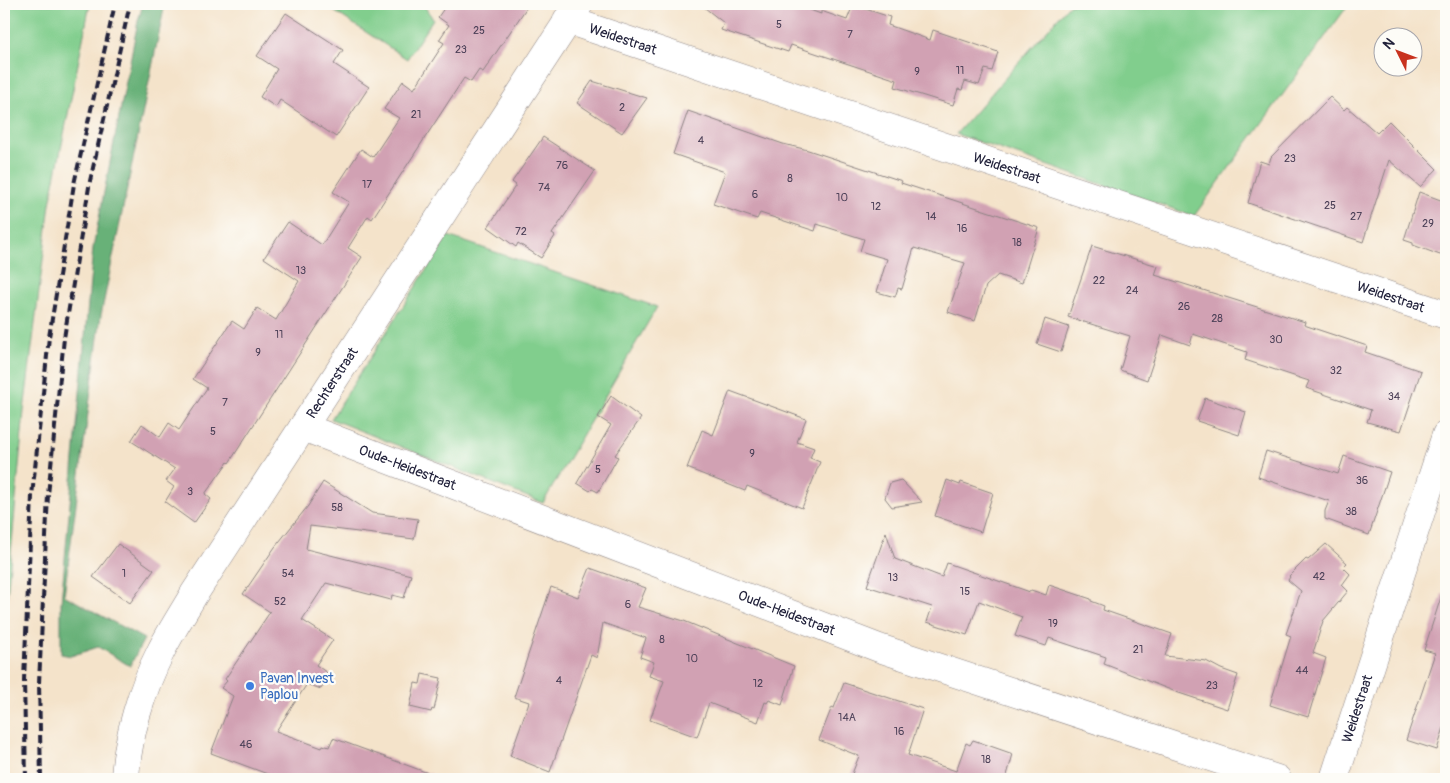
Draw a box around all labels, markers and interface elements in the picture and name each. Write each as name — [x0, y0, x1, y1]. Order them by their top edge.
house number: 5 — [776, 18, 782, 31]
street label: Weidestraat — [587, 20, 659, 58]
house number: 25 — [473, 24, 485, 37]
house number: 7 — [847, 28, 853, 41]
north arrow — [1372, 28, 1422, 78]
text: N — [1379, 34, 1398, 53]
house number: 23 — [455, 43, 467, 56]
house number: 11 — [956, 64, 964, 77]
house number: 9 — [914, 65, 920, 78]
house number: 2 — [619, 101, 625, 114]
house number: 21 — [411, 108, 421, 121]
house number: 4 — [698, 134, 705, 147]
street label: Weidestraat — [971, 148, 1043, 187]
house number: 23 — [1284, 152, 1296, 165]
house number: 76 — [556, 159, 568, 172]
house number: 8 — [787, 172, 793, 185]
house number: 17 — [362, 178, 372, 191]
house number: 74 — [538, 181, 551, 194]
house number: 6 — [752, 188, 758, 201]
house number: 10 — [836, 191, 848, 204]
house number: 25 — [1324, 199, 1336, 212]
house number: 12 — [871, 200, 881, 213]
house number: 14 — [926, 210, 937, 223]
house number: 27 — [1350, 210, 1362, 223]
house number: 29 — [1422, 217, 1434, 230]
house number: 16 — [957, 222, 967, 235]
house number: 72 — [515, 225, 527, 238]
house number: 18 — [1012, 236, 1022, 249]
house number: 13 — [296, 264, 306, 277]
house number: 22 — [1093, 274, 1105, 287]
street label: Weidestraat — [1355, 277, 1427, 316]
house number: 24 — [1126, 284, 1139, 297]
house number: 26 — [1178, 300, 1190, 313]
house number: 28 — [1211, 312, 1223, 325]
house number: 11 — [275, 328, 283, 341]
house number: 30 — [1269, 333, 1283, 346]
street label: Rechterstraat — [302, 344, 361, 421]
house number: 9 — [255, 346, 261, 359]
house number: 32 — [1330, 364, 1342, 377]
house number: 34 — [1388, 390, 1401, 403]
house number: 7 — [222, 396, 228, 409]
house number: 5 — [210, 425, 216, 438]
street label: Oude-Heidestraat — [357, 441, 459, 494]
house number: 9 — [749, 447, 755, 460]
house number: 5 — [595, 463, 601, 476]
house number: 36 — [1356, 474, 1368, 487]
house number: 3 — [187, 485, 193, 498]
house number: 58 — [331, 501, 343, 514]
house number: 38 — [1345, 505, 1357, 518]
house number: 1 — [122, 567, 126, 580]
house number: 54 — [282, 567, 295, 580]
house number: 42 — [1313, 570, 1325, 583]
house number: 13 — [888, 571, 898, 584]
house number: 15 — [960, 585, 970, 598]
street label: Oude-Heidestraat — [736, 586, 838, 639]
house number: 52 — [274, 595, 286, 608]
house number: 6 — [625, 598, 631, 611]
house number: 19 — [1048, 617, 1058, 630]
house number: 8 — [659, 633, 665, 646]
house number: 21 — [1133, 643, 1143, 656]
house number: 10 — [686, 652, 698, 665]
house number: 44 — [1296, 664, 1309, 677]
place label: Pavan Invest Paplou — [260, 670, 334, 703]
street label: Weidestraat — [1338, 672, 1376, 745]
house number: 4 — [556, 674, 563, 687]
house number: 12 — [753, 677, 763, 690]
house number: 23 — [1206, 679, 1218, 692]
marker: Pavan Invest Paplou — [244, 680, 256, 692]
house number: 14A — [838, 711, 856, 724]
house number: 16 — [894, 725, 904, 738]
house number: 46 — [240, 738, 252, 751]
house number: 18 — [981, 753, 991, 766]

